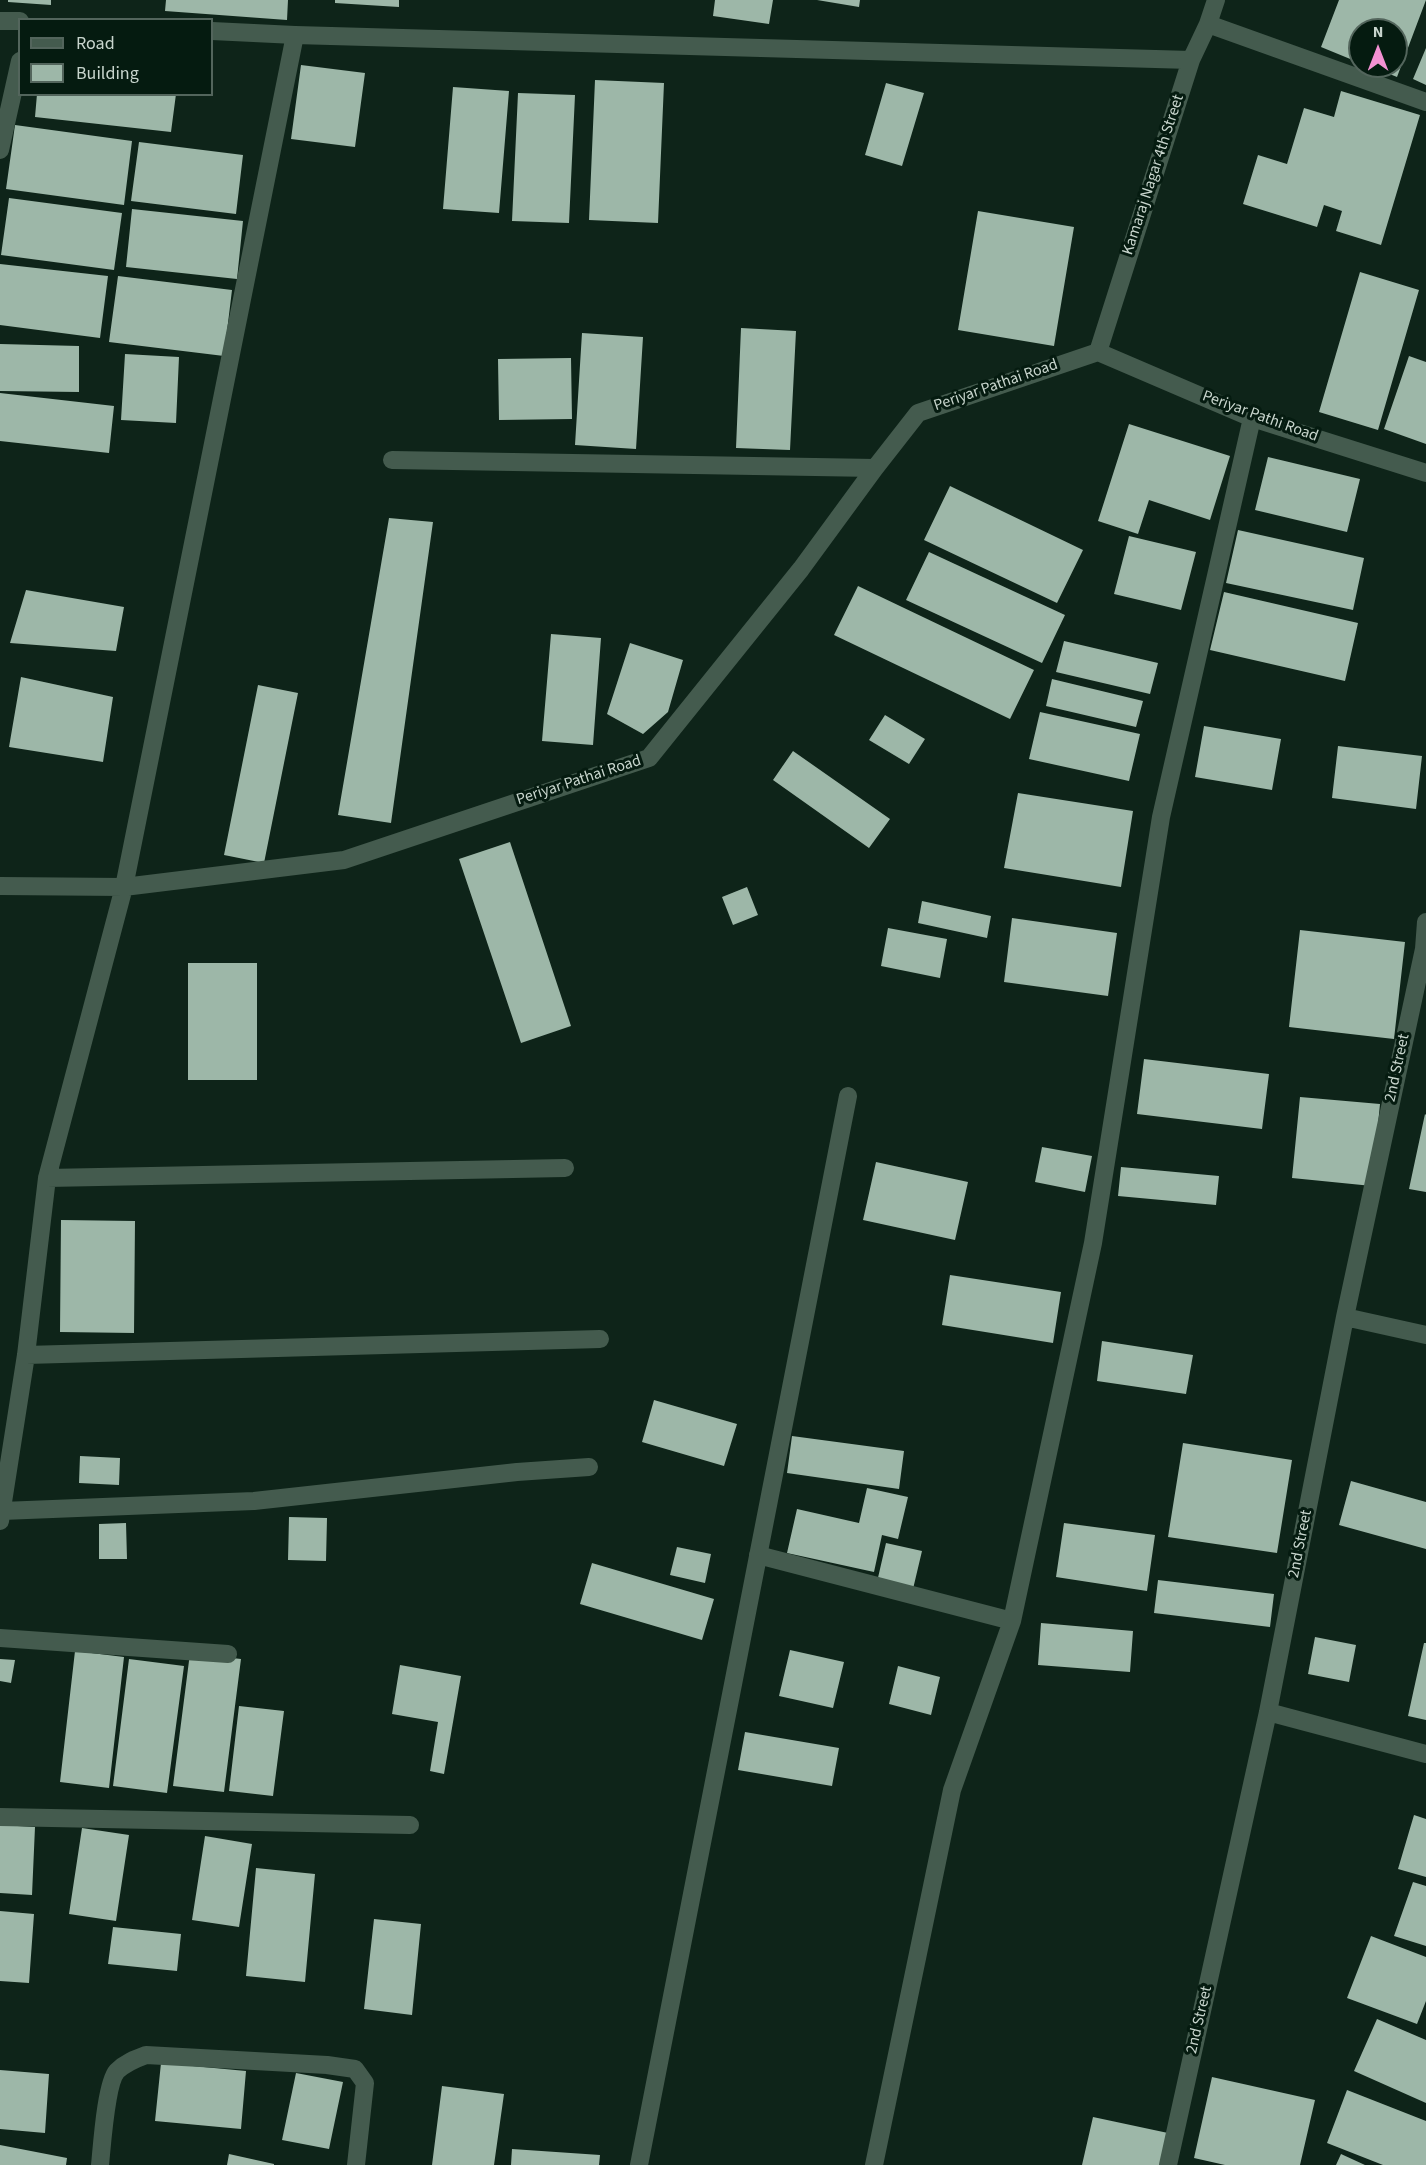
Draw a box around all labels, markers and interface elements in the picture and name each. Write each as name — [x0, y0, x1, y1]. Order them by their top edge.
legend — [18, 18, 213, 96]
north arrow — [1348, 18, 1408, 78]
text: N — [1373, 21, 1383, 43]
text: Road — [76, 31, 115, 56]
text: Building — [76, 61, 139, 86]
street label: Kamaraj Nagar 4th Street — [1119, 92, 1189, 258]
street label: Periyar Pathai Road — [931, 356, 1061, 416]
street label: Periyar Pathi Road — [1199, 387, 1321, 447]
street label: Periyar Pathai Road — [514, 752, 644, 810]
street label: 2nd Street — [1381, 1032, 1415, 1104]
street label: 2nd Street — [1285, 1508, 1317, 1580]
street label: 2nd Street — [1183, 1984, 1217, 2056]

